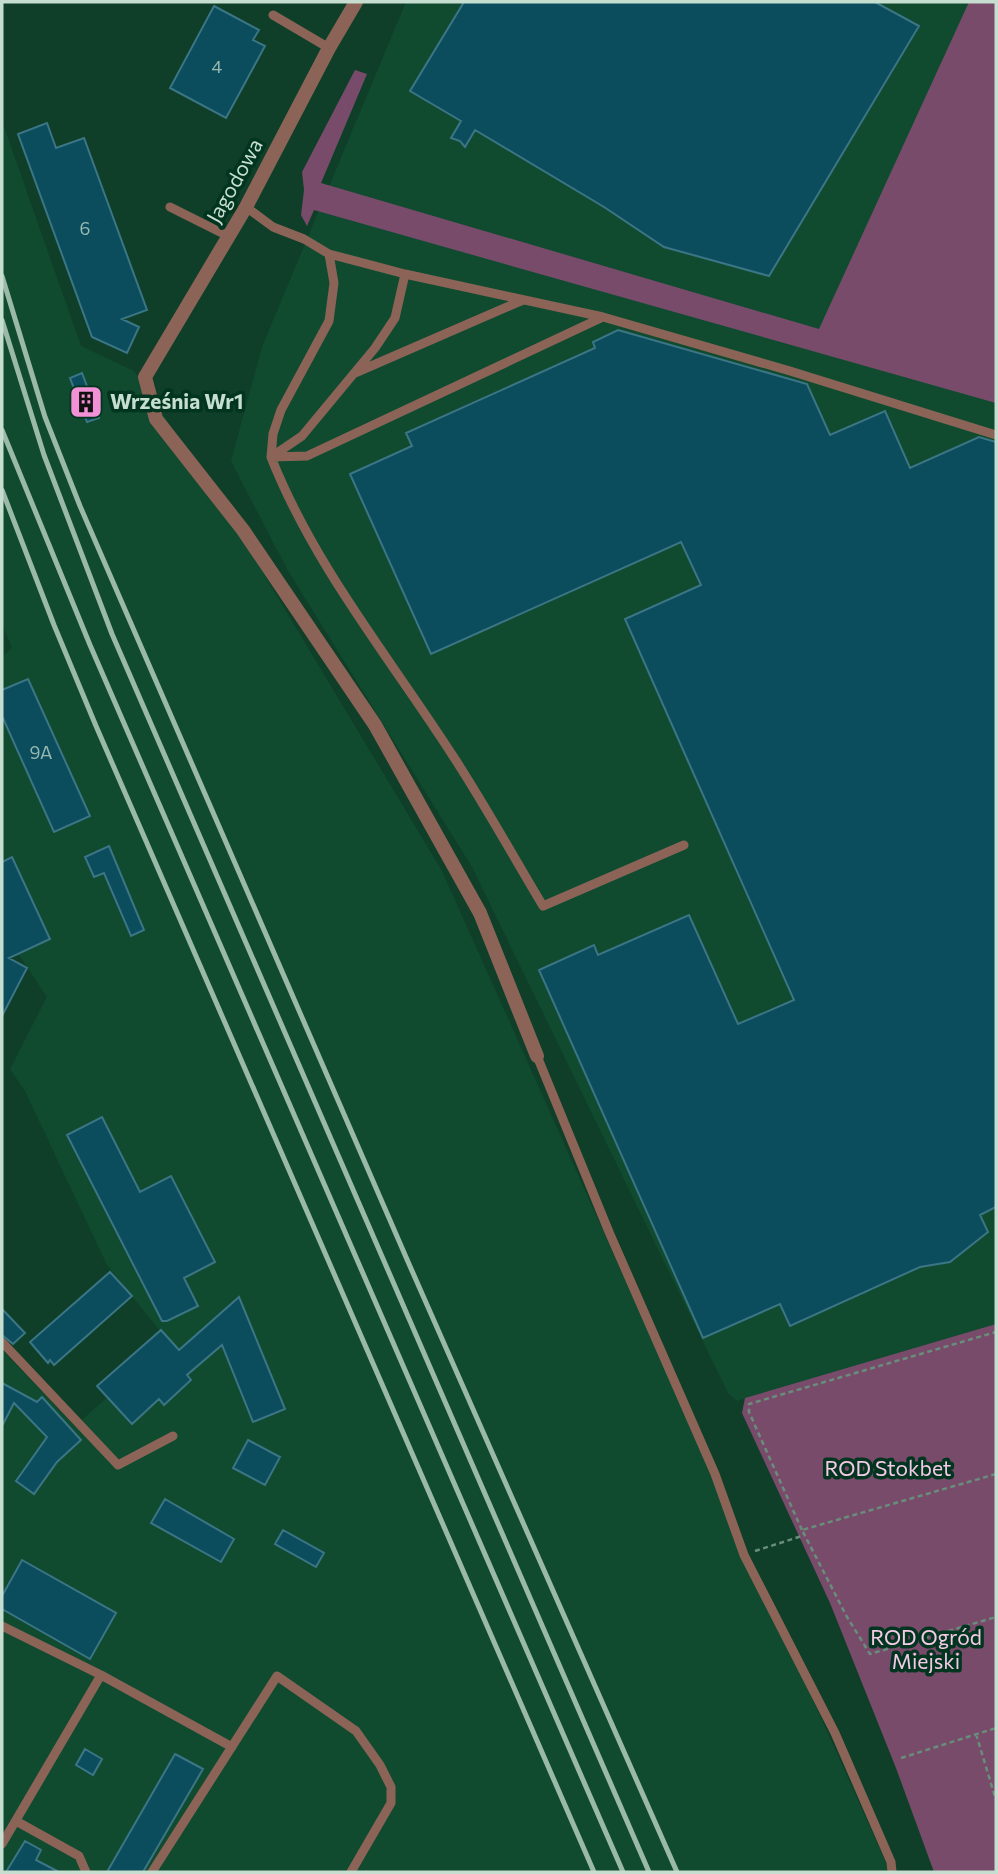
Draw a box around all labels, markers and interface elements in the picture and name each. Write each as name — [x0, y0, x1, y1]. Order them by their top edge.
house number: 4 — [212, 55, 223, 77]
street label: Jagodowa — [200, 134, 267, 227]
house number: 6 — [80, 217, 90, 239]
building icon: Września Wr1 — [67, 383, 105, 421]
place label: Września Wr1 — [110, 388, 243, 413]
house number: 9A — [30, 741, 52, 763]
park label: ROD Stokbet — [825, 1455, 951, 1480]
park label: ROD Ogród Miejski — [870, 1624, 982, 1673]

